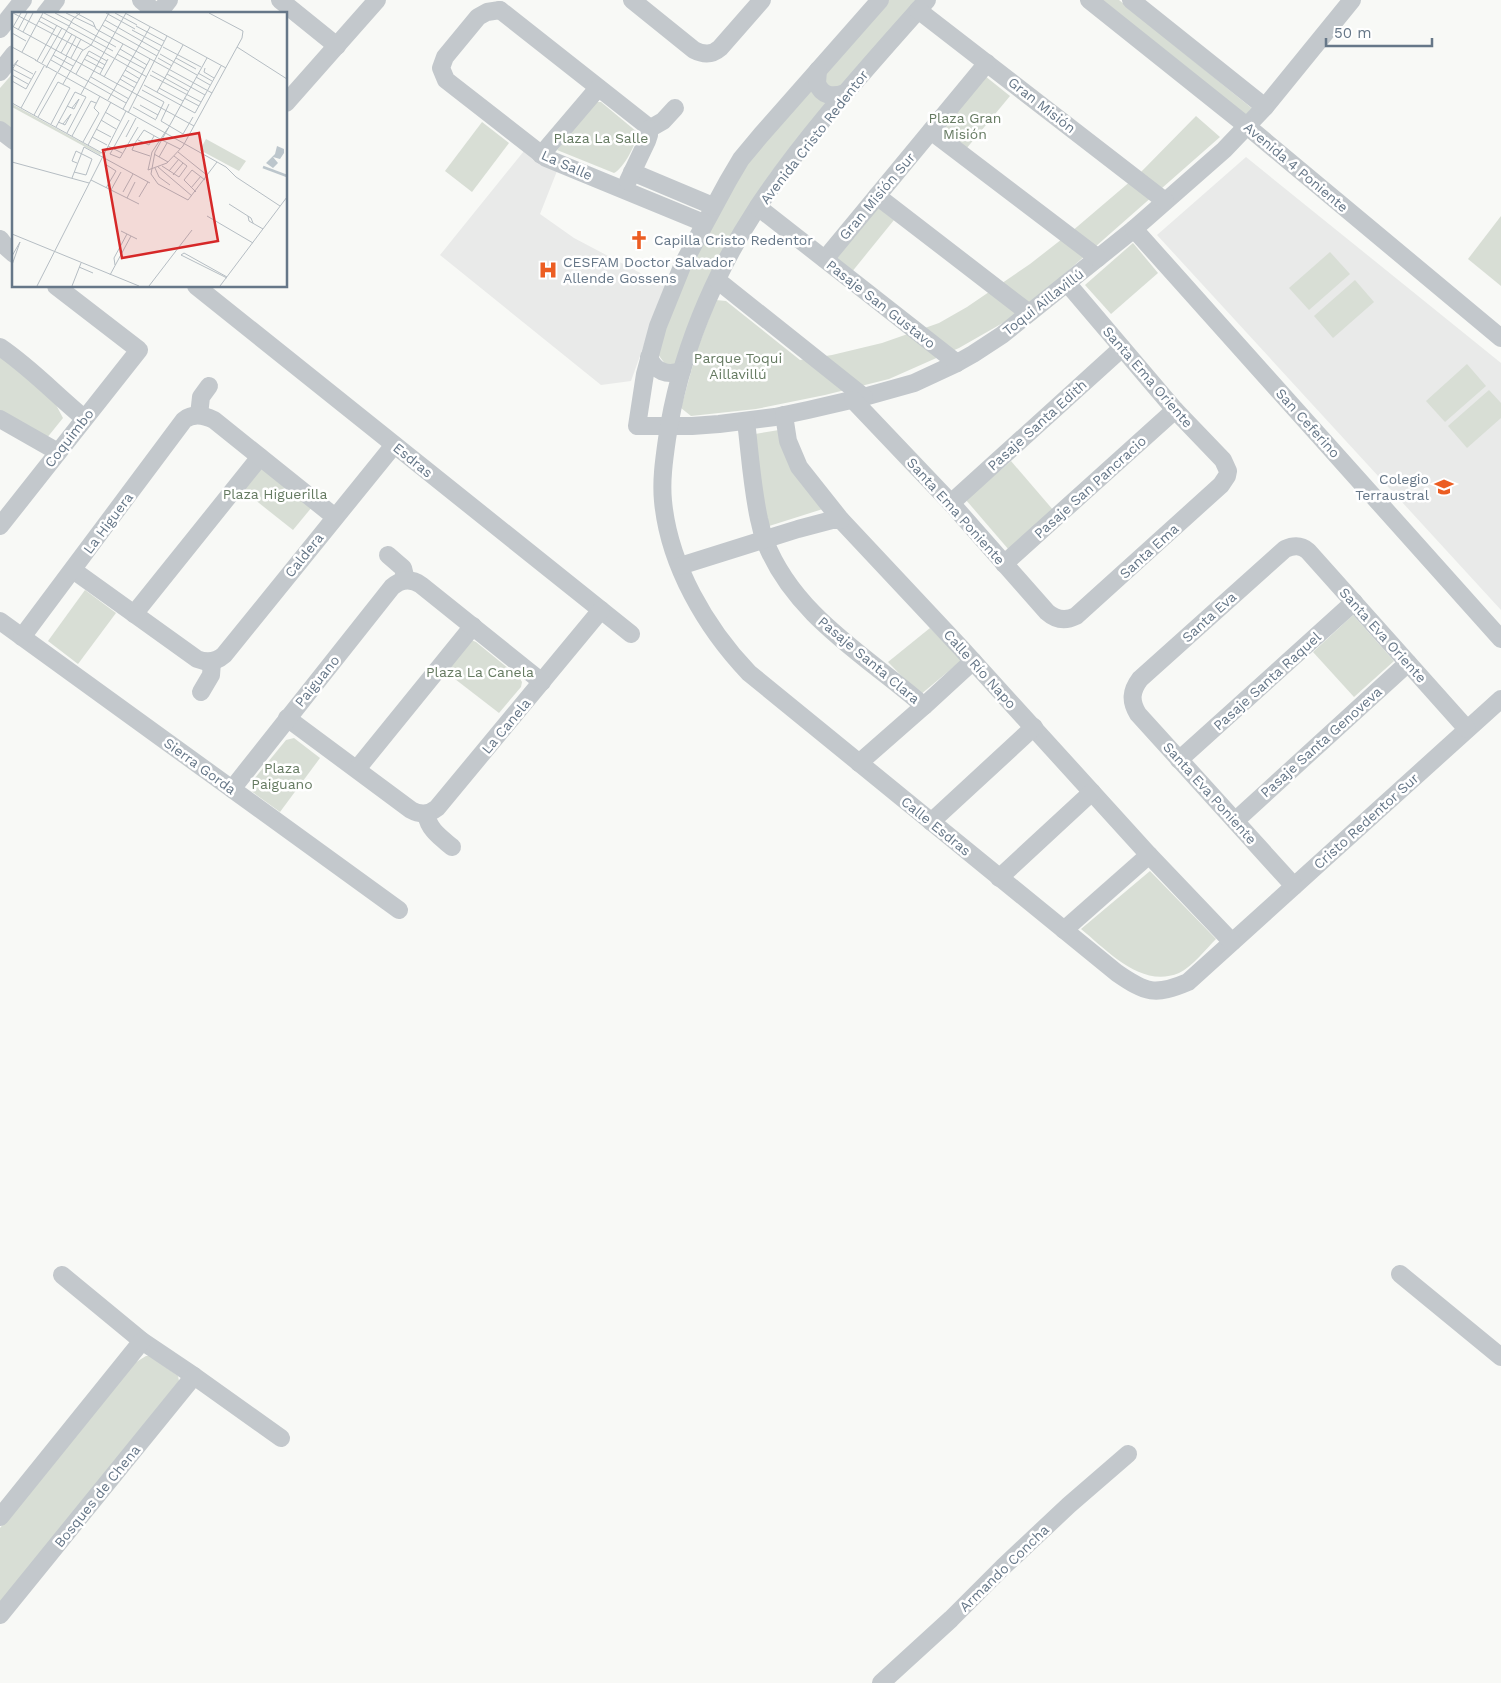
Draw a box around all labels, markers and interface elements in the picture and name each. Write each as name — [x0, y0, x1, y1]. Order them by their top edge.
inset map — [12, 12, 288, 288]
scale bar — [1326, 15, 1432, 47]
text: 50 m — [1334, 24, 1371, 42]
street label: Avenida Cristo Redentor — [757, 67, 871, 207]
street label: Gran Misión — [1005, 74, 1079, 136]
park label: Plaza Gran Misión — [929, 110, 1001, 142]
street label: Avenida 4 Poniente — [1241, 119, 1351, 215]
park label: Plaza La Salle — [554, 130, 648, 146]
street label: La Salle — [539, 147, 595, 183]
street label: Gran Misión Sur — [836, 149, 918, 243]
church icon: Capilla Cristo Redentor — [628, 229, 650, 251]
place label: Capilla Cristo Redentor — [654, 232, 813, 248]
place label: CESFAM Doctor Salvador Allende Gossens — [563, 254, 734, 286]
street label: Pasaje San Gustavo — [823, 256, 939, 352]
hospital icon: CESFAM Doctor Salvador Allende Gossens — [537, 259, 559, 281]
street label: Toqui Aillavillú — [999, 265, 1087, 339]
street label: Santa Ema Oriente — [1100, 323, 1196, 431]
park label: Parque Toqui Aillavillú — [694, 350, 782, 382]
street label: Pasaje Santa Edith — [984, 376, 1090, 474]
street label: San Ceferino — [1273, 385, 1343, 461]
street label: Coquimbo — [41, 406, 97, 470]
street label: Pasaje San Pancracio — [1031, 433, 1149, 541]
street label: Esdras — [390, 439, 436, 481]
street label: Santa Ema Poniente — [904, 454, 1008, 568]
place label: Colegio Terraustral — [1355, 471, 1430, 503]
school or university icon: Colegio Terraustral — [1433, 476, 1455, 498]
park label: Plaza Higuerilla — [223, 486, 327, 502]
street label: La Higuera — [80, 489, 136, 557]
street label: Santa Ema — [1116, 520, 1182, 582]
street label: Caldera — [281, 530, 327, 580]
street label: Santa Eva Oriente — [1336, 584, 1430, 686]
street label: Santa Eva — [1179, 589, 1239, 645]
street label: Pasaje Santa Clara — [815, 613, 923, 707]
street label: Calle Río Napo — [940, 626, 1020, 712]
street label: Pasaje Santa Raquel — [1210, 628, 1325, 733]
street label: Paiguano — [292, 652, 342, 710]
park label: Plaza La Canela — [426, 664, 534, 680]
street label: Pasaje Santa Genoveva — [1257, 683, 1385, 801]
street label: La Canela — [478, 695, 534, 757]
street label: Sierra Gorda — [161, 735, 239, 798]
street label: Santa Eva Poniente — [1160, 739, 1260, 847]
park label: Plaza Paiguano — [251, 760, 313, 792]
street label: Cristo Redentor Sur — [1310, 769, 1422, 872]
street label: Calle Esdras — [898, 793, 974, 859]
street label: Bosques de Chena — [51, 1442, 143, 1550]
street label: Armando Concha — [956, 1521, 1052, 1615]

